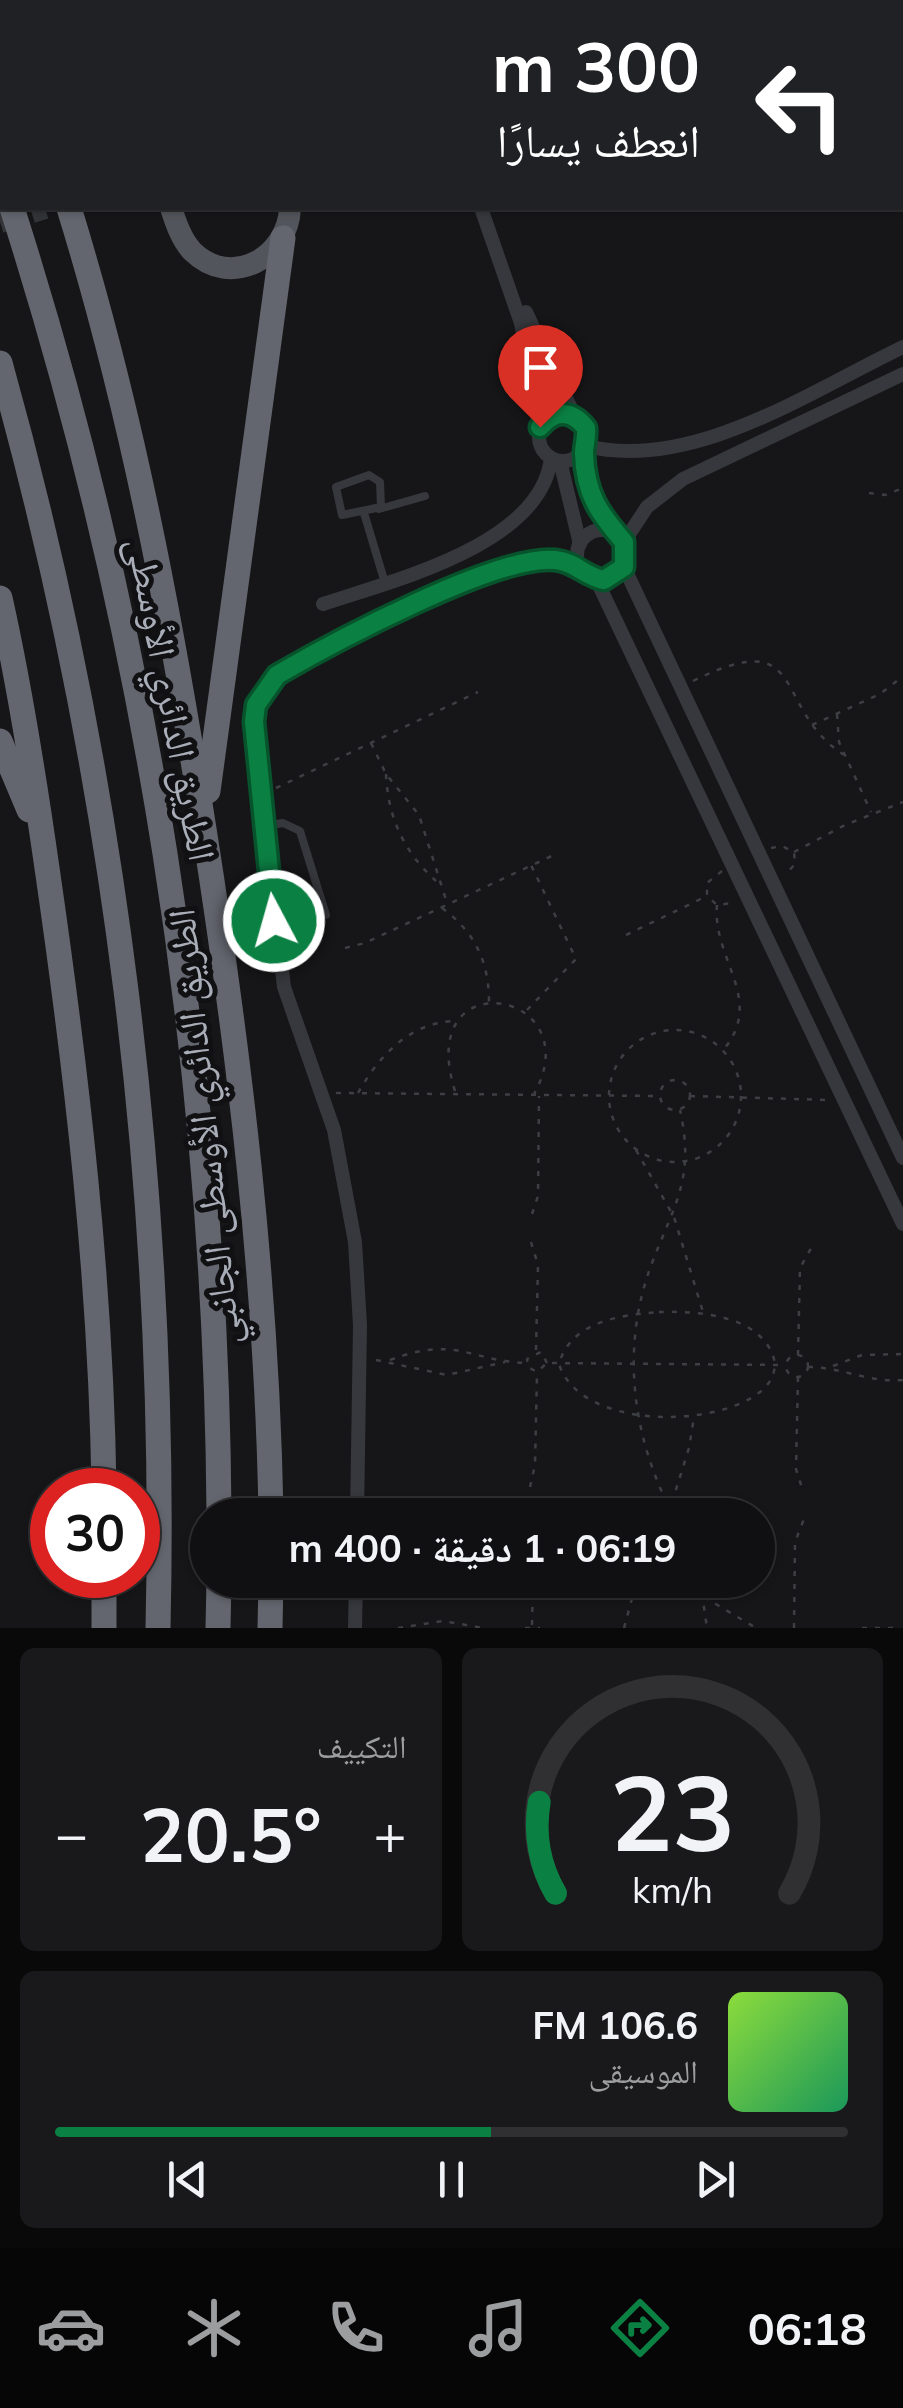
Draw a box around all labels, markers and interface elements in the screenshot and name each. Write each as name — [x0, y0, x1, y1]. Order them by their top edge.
text: 300 m — [492, 22, 700, 110]
icon: left — [735, 40, 865, 170]
text: انعطف يسارًا — [497, 112, 700, 168]
pin — [498, 325, 583, 428]
icon: arrive — [513, 340, 568, 395]
street label: الطريق الدائري الأوسطى — [111, 533, 227, 866]
position arrow — [222, 869, 326, 973]
street label: الطريق الدائري الأوسطى الجانبي — [156, 906, 256, 1347]
speed limit sign: 30 — [30, 1468, 160, 1598]
text: 06:19 · 1 دقيقة · 400 m — [289, 1524, 676, 1572]
text: التكييف — [317, 1726, 407, 1766]
text: 23 — [610, 1746, 735, 1877]
text: 20.5° — [140, 1787, 322, 1881]
text: − — [55, 1799, 88, 1868]
text: + — [373, 1799, 407, 1868]
text: km/h — [632, 1867, 713, 1912]
text: 106.6 FM — [532, 2001, 698, 2049]
text: الموسيقى — [588, 2051, 698, 2091]
icon: previous — [160, 2152, 215, 2207]
icon: pause — [424, 2152, 479, 2207]
icon: next — [688, 2152, 743, 2207]
icon: car — [36, 2293, 106, 2363]
icon: climate — [179, 2293, 249, 2363]
icon: phone — [321, 2293, 391, 2363]
icon: music — [463, 2293, 533, 2363]
icon: directions — [605, 2293, 675, 2363]
text: 06:18 — [748, 2300, 867, 2356]

